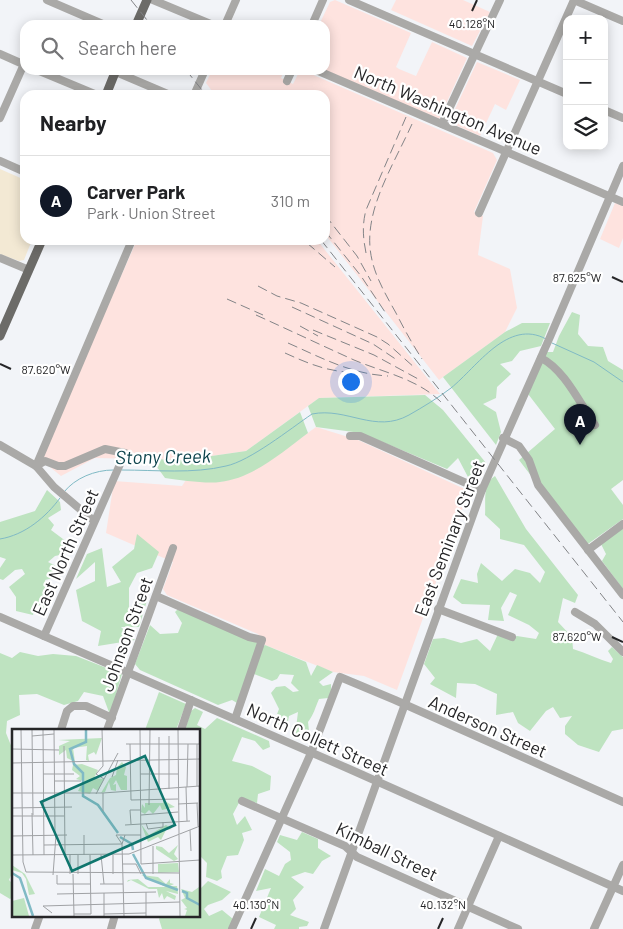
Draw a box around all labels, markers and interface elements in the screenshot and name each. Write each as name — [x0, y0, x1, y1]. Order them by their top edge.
map controls — [563, 15, 608, 150]
button: + — [563, 15, 608, 60]
text: 40.128°N — [449, 16, 495, 30]
search box — [20, 20, 330, 75]
icon: search — [38, 34, 66, 62]
text: Search here — [78, 36, 177, 59]
street label: North Washington Avenue — [351, 60, 545, 160]
button: − — [563, 60, 608, 105]
button: layers — [563, 105, 608, 150]
text: Nearby — [40, 110, 106, 135]
text: Carver Park — [87, 180, 185, 203]
text: A — [51, 191, 61, 210]
text: 310 m — [271, 191, 310, 210]
text: Park · Union Street — [87, 203, 216, 222]
text: 87.625°W — [553, 270, 602, 284]
text: 87.620°W — [21, 362, 71, 376]
your location — [338, 369, 364, 395]
pin: A — [564, 404, 596, 445]
water label: Stony Creek — [115, 444, 212, 468]
street label: East Seminary Street — [409, 457, 489, 619]
street label: East North Street — [27, 485, 103, 619]
street label: Johnson Street — [95, 574, 157, 694]
text: 87.620°W — [552, 629, 602, 643]
street label: Anderson Street — [425, 690, 551, 762]
street label: North Collett Street — [244, 698, 392, 780]
inset map — [12, 729, 200, 916]
street label: Kimball Street — [333, 817, 441, 885]
text: 40.130°N — [233, 897, 279, 911]
text: 40.132°N — [420, 897, 466, 911]

